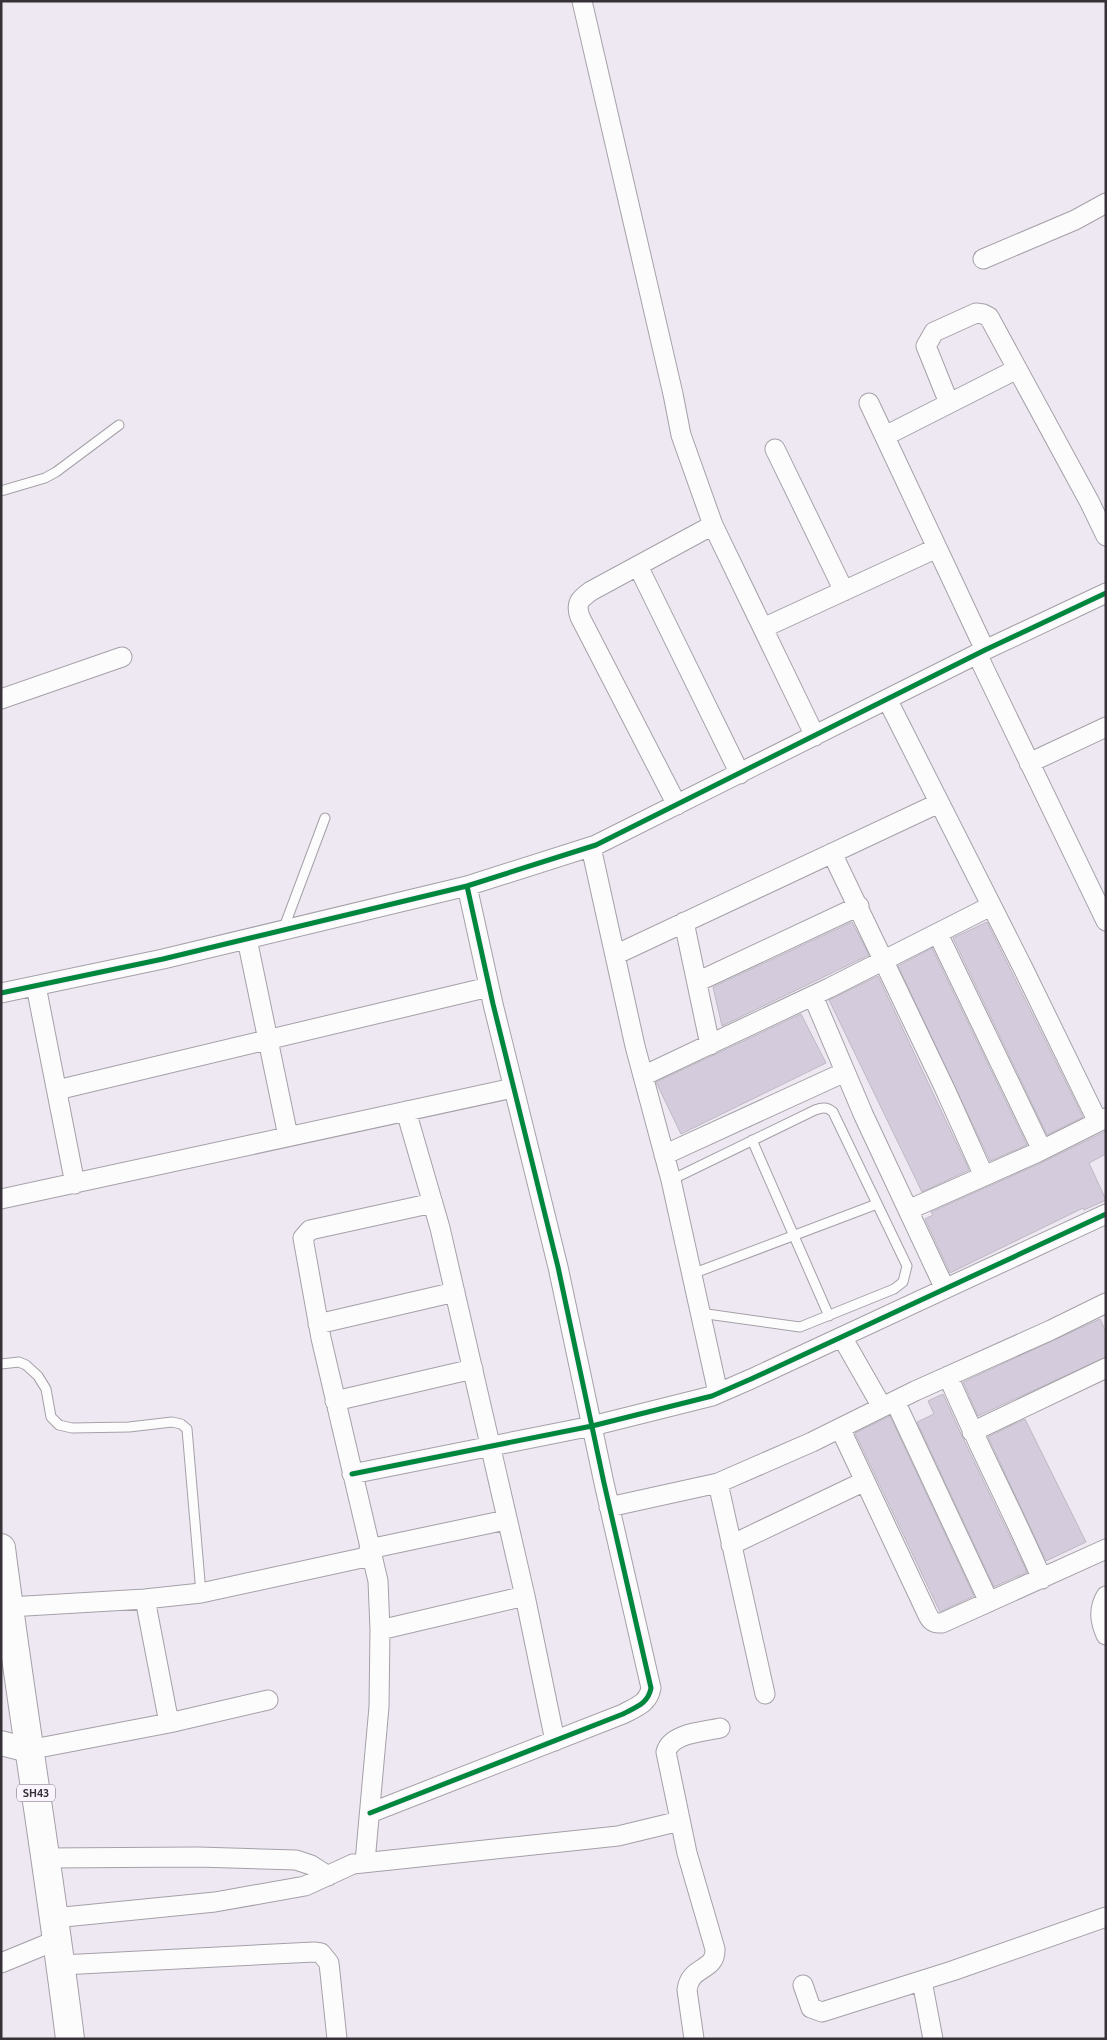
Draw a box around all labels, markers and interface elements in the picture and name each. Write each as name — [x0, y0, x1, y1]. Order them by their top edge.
road number: SH43 — [17, 1785, 55, 1802]

